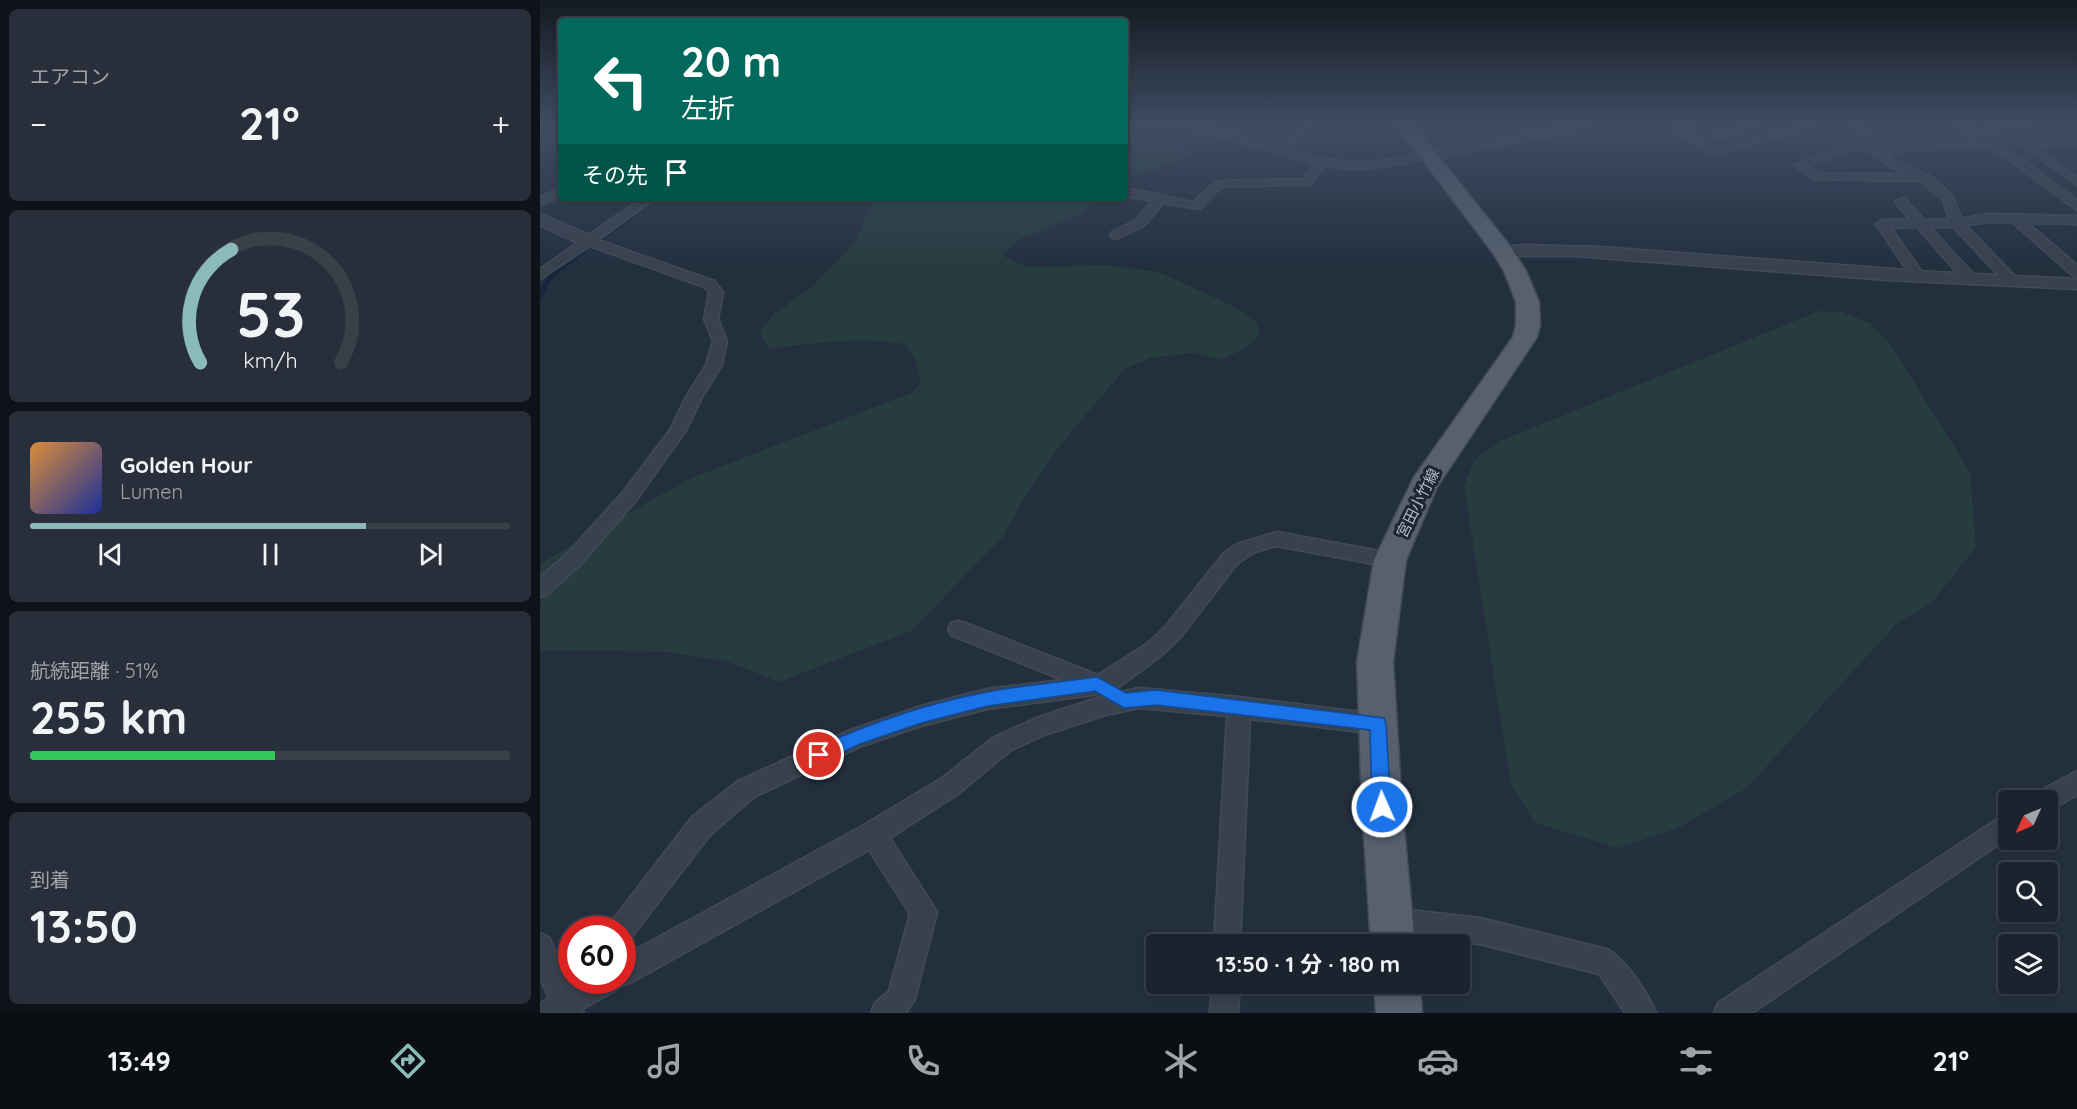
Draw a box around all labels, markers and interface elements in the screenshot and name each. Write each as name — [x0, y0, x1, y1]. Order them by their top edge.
text: 20 m — [681, 35, 781, 88]
icon: left — [582, 42, 660, 120]
text: エアコン — [30, 64, 110, 89]
text: 左折 — [681, 91, 735, 125]
text: 21° — [239, 95, 300, 151]
text: − — [30, 103, 47, 144]
text: + — [491, 103, 510, 144]
icon: arrive — [660, 156, 693, 189]
text: その先 — [582, 161, 648, 189]
text: 53 — [235, 275, 305, 353]
text: km/h — [243, 347, 297, 373]
text: Golden Hour — [120, 451, 253, 479]
street label: 宮田小竹線 — [1392, 465, 1443, 541]
text: Lumen — [120, 479, 183, 504]
icon: previous — [94, 538, 127, 571]
icon: pause — [254, 538, 287, 571]
icon: next — [414, 538, 447, 571]
text: 航続距離 · 51% — [30, 658, 159, 683]
text: 255 km — [30, 689, 187, 745]
pin — [793, 729, 844, 780]
icon: arrive — [802, 738, 835, 771]
position arrow — [1350, 775, 1414, 839]
north arrow — [1998, 790, 2058, 850]
map controls — [1998, 790, 2058, 994]
button: search — [1998, 862, 2058, 922]
text: 到着 — [30, 867, 70, 892]
text: 13:50 — [30, 898, 138, 954]
speed limit sign: 60 — [558, 916, 636, 994]
button: layers — [1998, 934, 2058, 994]
text: 13:50 · 1 分 · 180 m — [1216, 950, 1400, 978]
icon: directions — [387, 1040, 429, 1082]
icon: music — [644, 1040, 686, 1082]
icon: phone — [902, 1040, 944, 1082]
icon: climate — [1160, 1040, 1202, 1082]
icon: car — [1417, 1040, 1459, 1082]
icon: filters — [1675, 1040, 1717, 1082]
text: 13:49 — [108, 1044, 171, 1078]
text: 21° — [1933, 1044, 1969, 1078]

